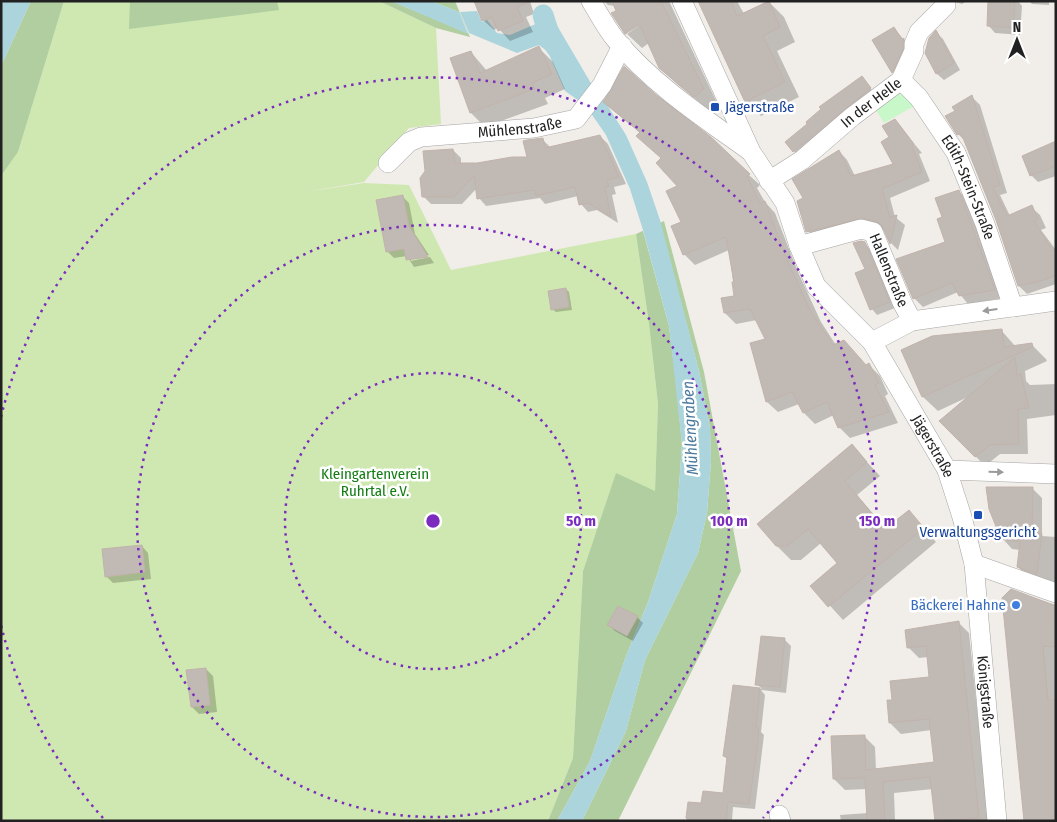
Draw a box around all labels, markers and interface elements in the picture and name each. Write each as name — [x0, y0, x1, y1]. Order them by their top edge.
north arrow — [992, 15, 1042, 65]
text: N — [1013, 19, 1021, 36]
street label: In der Helle — [837, 74, 905, 131]
place label: Jägerstraße — [725, 98, 794, 116]
marker: Jägerstraße — [709, 101, 721, 113]
street label: Mühlenstraße — [477, 113, 563, 141]
street label: Edith-Stein-Straße — [937, 131, 999, 242]
street label: Hallenstraße — [866, 231, 912, 310]
one-way arrow — [982, 306, 998, 314]
water label: Mühlengraben — [678, 380, 702, 476]
street label: Jägerstraße — [908, 412, 958, 480]
park label: Kleingartenverein Ruhrtal e.V. — [321, 465, 429, 500]
one-way arrow — [988, 468, 1004, 476]
marker: Verwaltungsgericht — [972, 509, 984, 521]
centre of rings — [424, 512, 442, 530]
text: 50 m — [566, 512, 596, 530]
text: 100 m — [710, 512, 748, 530]
text: 150 m — [859, 512, 895, 530]
place label: Verwaltungsgericht — [919, 523, 1037, 541]
place label: Bäckerei Hahne — [911, 596, 1006, 614]
marker: Bäckerei Hahne — [1010, 599, 1022, 611]
street label: Königstraße — [973, 655, 998, 729]

